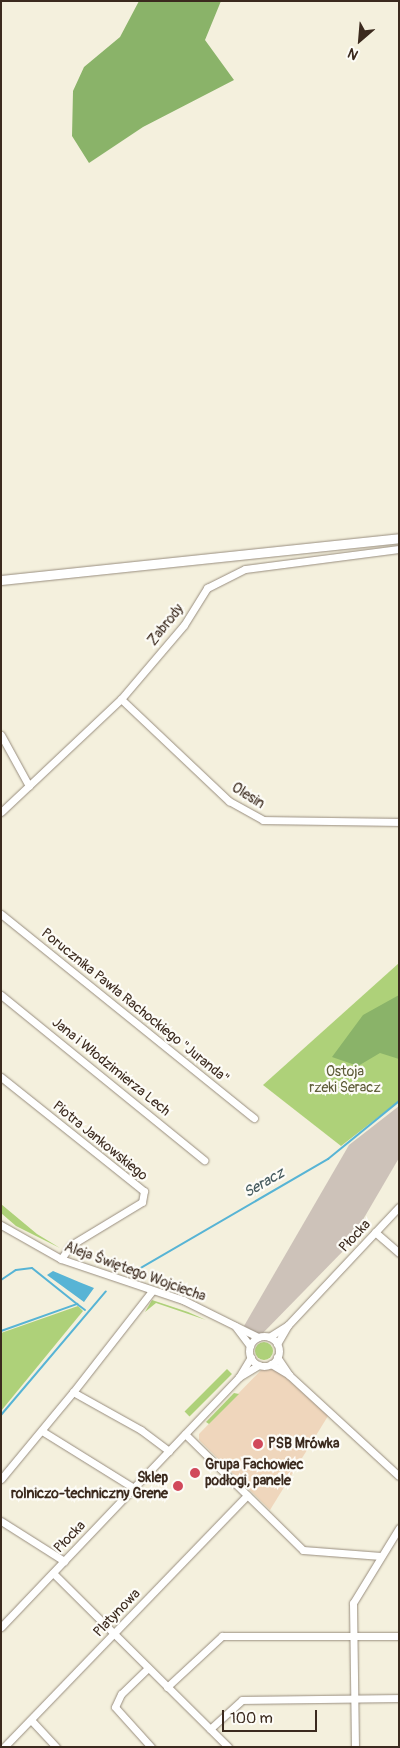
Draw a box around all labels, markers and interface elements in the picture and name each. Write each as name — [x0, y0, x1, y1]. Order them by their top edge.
north arrow — [335, 15, 385, 65]
text: N — [345, 44, 361, 64]
street label: Zabrody — [145, 601, 187, 649]
street label: Olesin — [228, 779, 268, 813]
street label: Porucznika Pawła Rachockiego "Juranda" — [38, 925, 232, 1087]
street label: Jana i Włodzimierza Lech — [49, 1014, 173, 1120]
park label: Ostoja rzeki Seracz — [309, 1064, 381, 1096]
street label: Piotra Jankowskiego — [49, 1098, 151, 1184]
water label: Seracz — [240, 1164, 288, 1202]
street label: Płocka — [336, 1216, 374, 1256]
street label: Aleja Świętego Wojciecha — [62, 1239, 208, 1305]
place label: PSB Mrówka — [268, 1436, 339, 1452]
marker: PSB Mrówka — [252, 1438, 264, 1450]
place label: Grupa Fachowiec podłogi, panele — [205, 1457, 304, 1490]
marker: Grupa Fachowiec podłogi, panele — [189, 1467, 201, 1479]
place label: Sklep rolniczo-techniczny Grene — [11, 1470, 168, 1502]
marker: Sklep rolniczo-techniczny Grene — [172, 1480, 184, 1492]
street label: Płocka — [51, 1517, 89, 1557]
street label: Platynowa — [90, 1585, 144, 1641]
scale bar — [225, 1700, 320, 1732]
text: 100 m — [230, 1709, 273, 1728]

